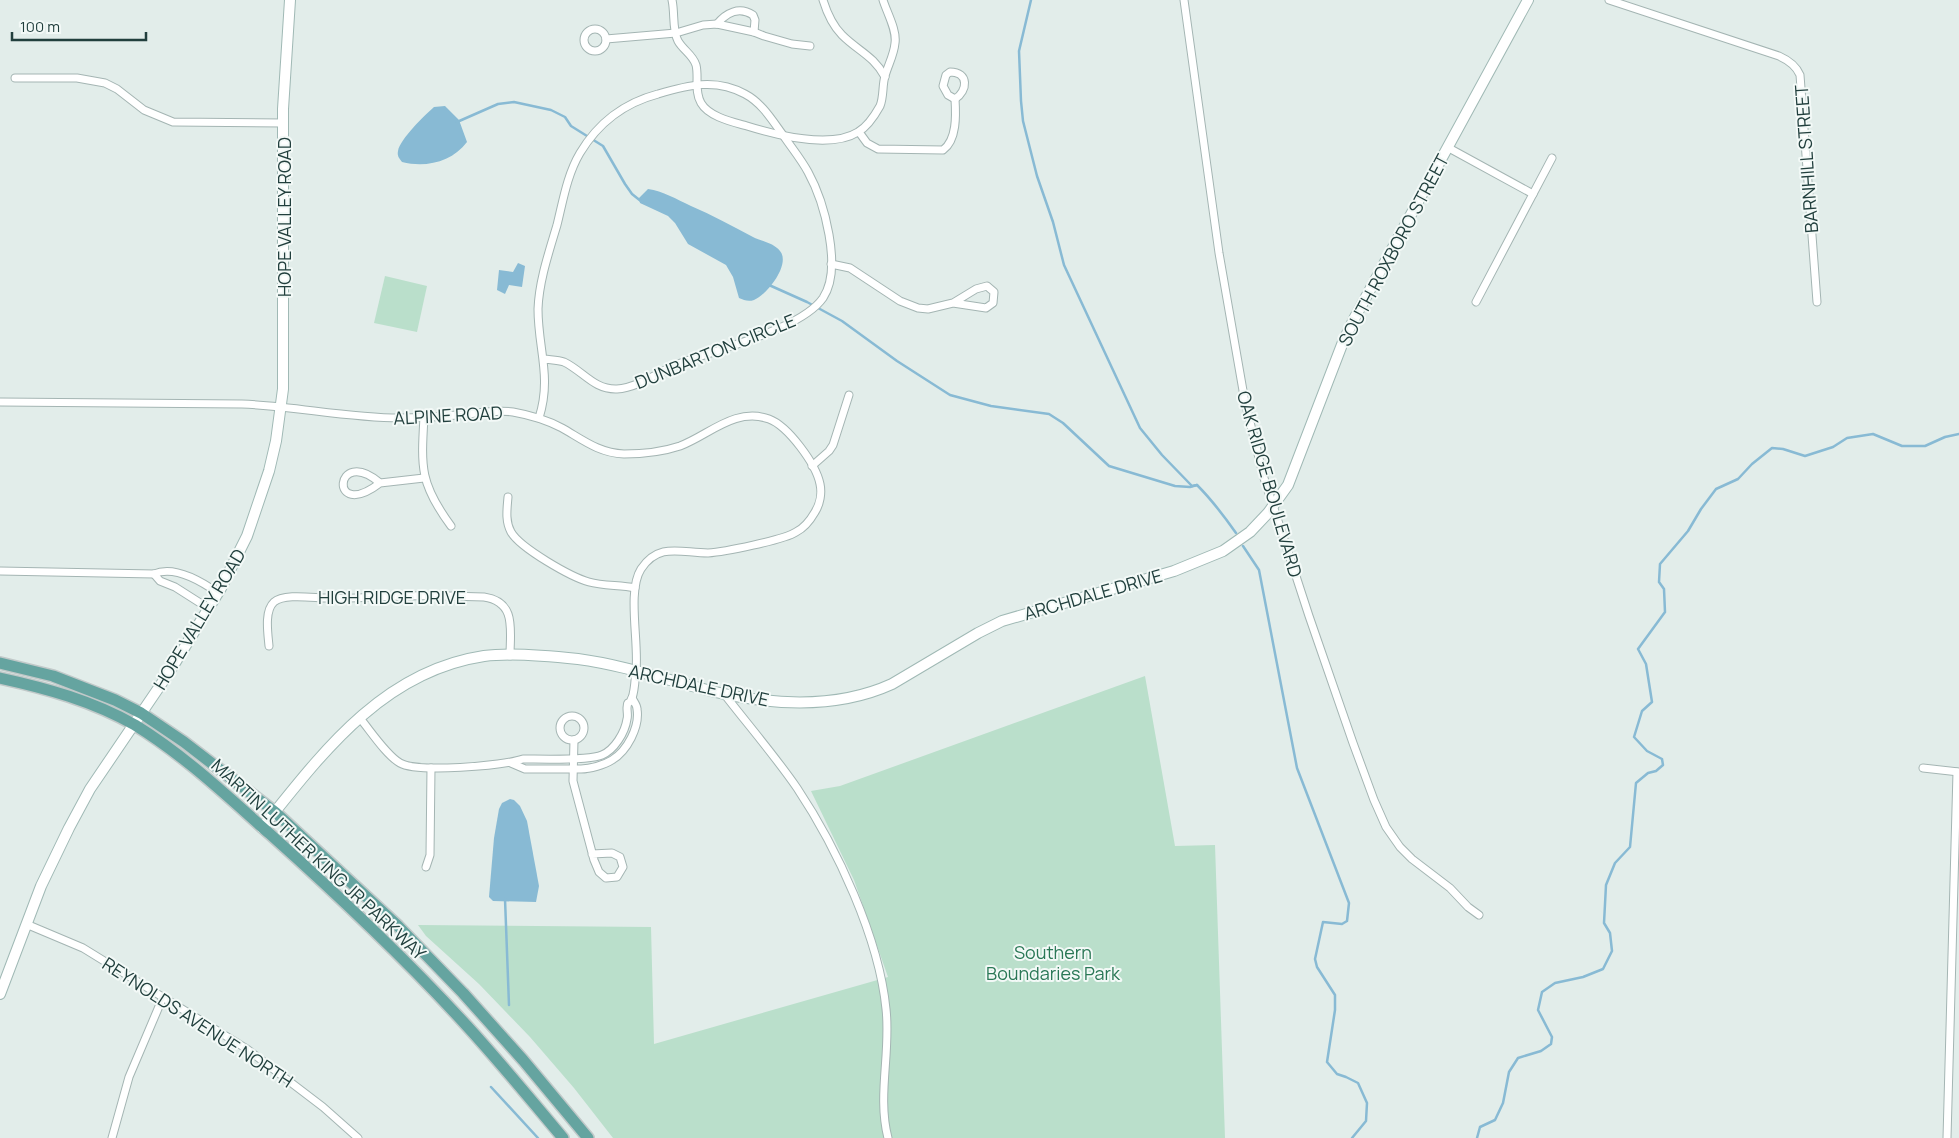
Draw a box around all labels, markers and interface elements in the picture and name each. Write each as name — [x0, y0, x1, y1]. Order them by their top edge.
scale bar — [12, 10, 146, 42]
text: 100 m — [20, 16, 60, 37]
street label: BARNHILL STREET — [1789, 84, 1823, 234]
street label: HOPE VALLEY ROAD — [272, 137, 296, 297]
street label: SOUTH ROXBORO STREET — [1332, 150, 1454, 350]
street label: DUNBARTON CIRCLE — [631, 308, 799, 394]
street label: OAK RIDGE BOULEVARD — [1232, 388, 1308, 580]
street label: ALPINE ROAD — [393, 400, 503, 430]
street label: HOPE VALLEY ROAD — [147, 544, 251, 694]
street label: ARCHDALE DRIVE — [1021, 563, 1165, 625]
street label: HIGH RIDGE DRIVE — [318, 585, 466, 609]
street label: ARCHDALE DRIVE — [627, 658, 771, 712]
street label: MARTIN LUTHER KING JR PARKWAY — [207, 753, 432, 966]
park label: Southern Boundaries Park — [986, 940, 1121, 985]
street label: REYNOLDS AVENUE NORTH — [98, 951, 298, 1093]

